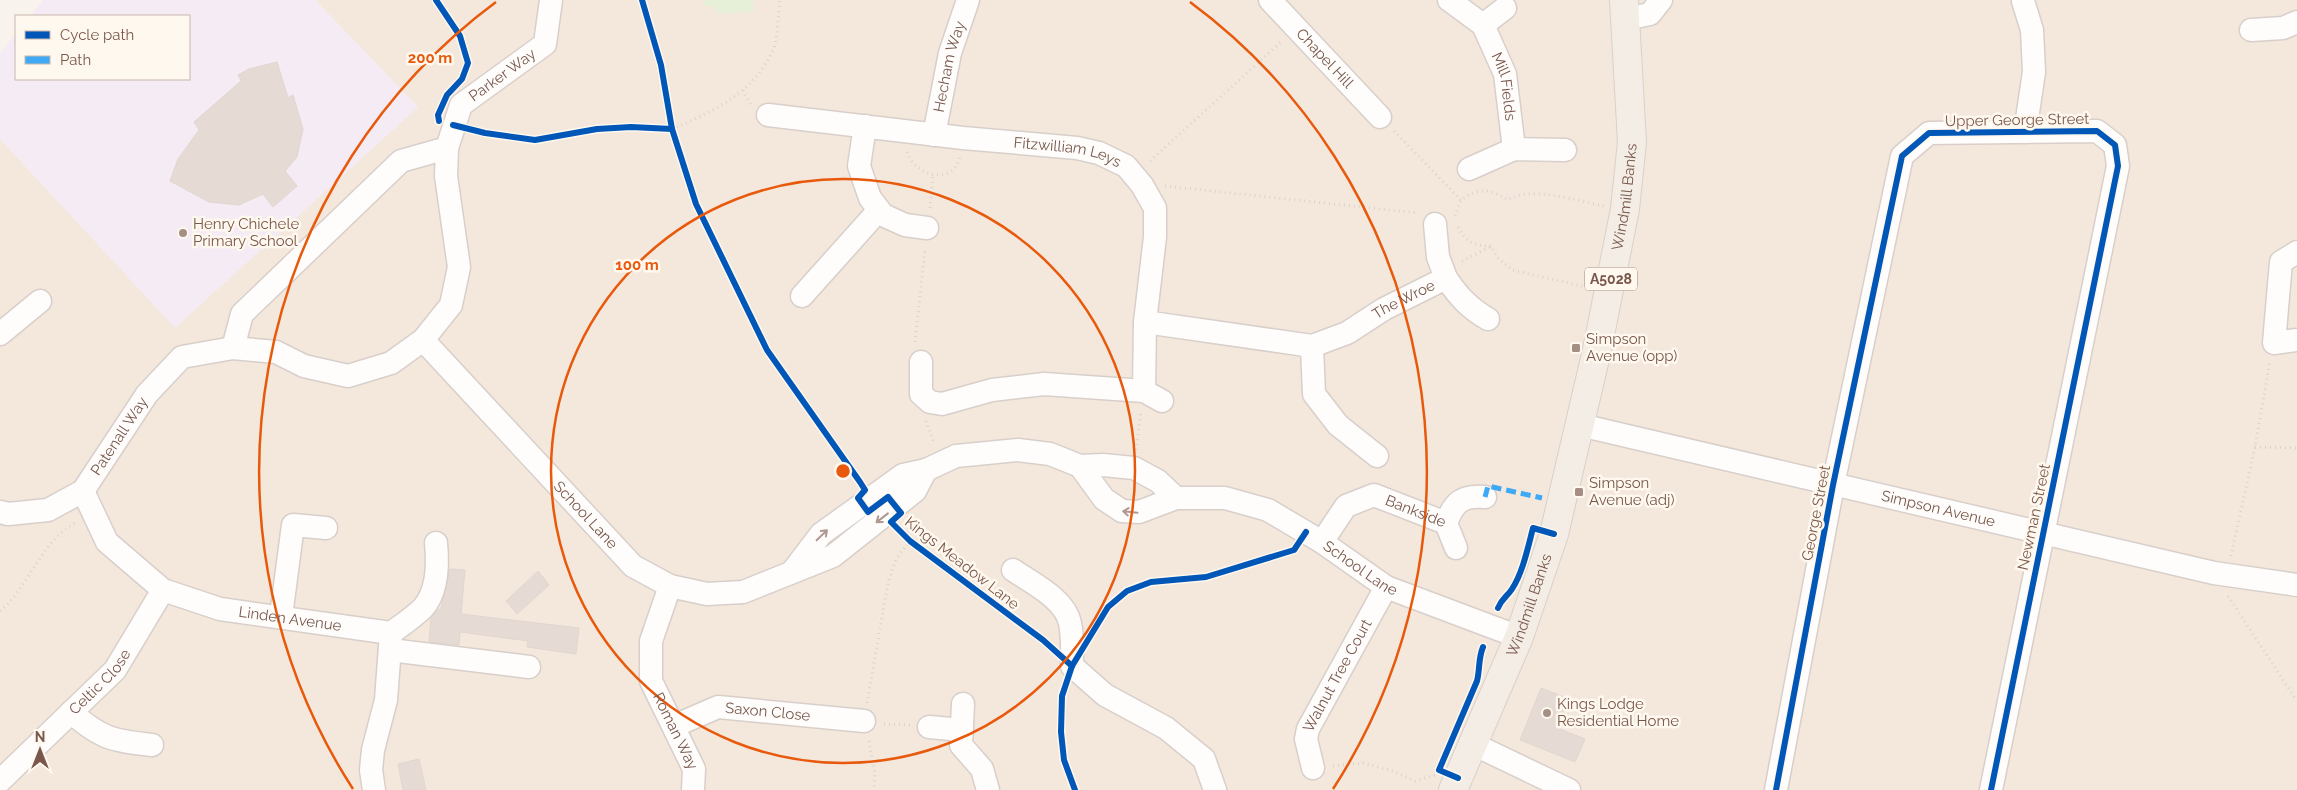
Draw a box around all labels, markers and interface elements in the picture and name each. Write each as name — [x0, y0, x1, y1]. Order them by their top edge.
legend — [15, 15, 190, 80]
street label: Hecham Way — [930, 19, 969, 114]
street label: Chapel Hill — [1292, 25, 1358, 93]
text: Cycle path — [60, 26, 134, 44]
street label: Parker Way — [465, 45, 539, 105]
text: 200 m — [408, 49, 452, 67]
street label: Mill Fields — [1487, 50, 1520, 122]
text: Path — [60, 51, 91, 69]
street label: Upper George Street — [1945, 110, 2089, 130]
street label: Fitzwilliam Leys — [1013, 133, 1124, 171]
street label: Windmill Banks — [1608, 143, 1641, 252]
place label: Henry Chichele Primary School — [193, 215, 299, 250]
marker: Henry Chichele Primary School — [177, 227, 189, 239]
text: 100 m — [615, 256, 659, 274]
road number: A5028 — [1585, 268, 1637, 290]
street label: The Wroe — [1369, 276, 1438, 323]
place label: Simpson Avenue (opp) — [1586, 330, 1677, 365]
marker: Simpson Avenue (opp) — [1570, 342, 1582, 354]
street label: Patenall Way — [87, 394, 152, 479]
centre of rings — [834, 462, 852, 480]
street label: Newman Street — [2014, 462, 2054, 572]
street label: George Street — [1798, 464, 1834, 562]
place label: Simpson Avenue (adj) — [1589, 474, 1674, 509]
street label: School Lane — [550, 477, 622, 553]
marker: Simpson Avenue (adj) — [1573, 486, 1585, 498]
street label: Simpson Avenue — [1880, 487, 1997, 531]
street label: Bankside — [1383, 491, 1449, 531]
one-way arrow — [1122, 507, 1138, 516]
one-way arrow — [876, 512, 889, 523]
street label: Kings Meadow Lane — [901, 513, 1023, 613]
one-way arrow — [816, 529, 828, 541]
street label: School Lane — [1320, 537, 1400, 599]
street label: Windmill Banks — [1503, 551, 1556, 659]
street label: Linden Avenue — [237, 603, 343, 635]
street label: Walnut Tree Court — [1299, 616, 1376, 735]
street label: Celtic Close — [65, 646, 134, 718]
street label: Roman Way — [649, 690, 702, 773]
place label: Kings Lodge Residential Home — [1557, 695, 1679, 730]
street label: Saxon Close — [724, 699, 811, 725]
marker: Kings Lodge Residential Home — [1541, 707, 1553, 719]
north arrow — [15, 725, 65, 775]
text: N — [35, 729, 45, 745]

